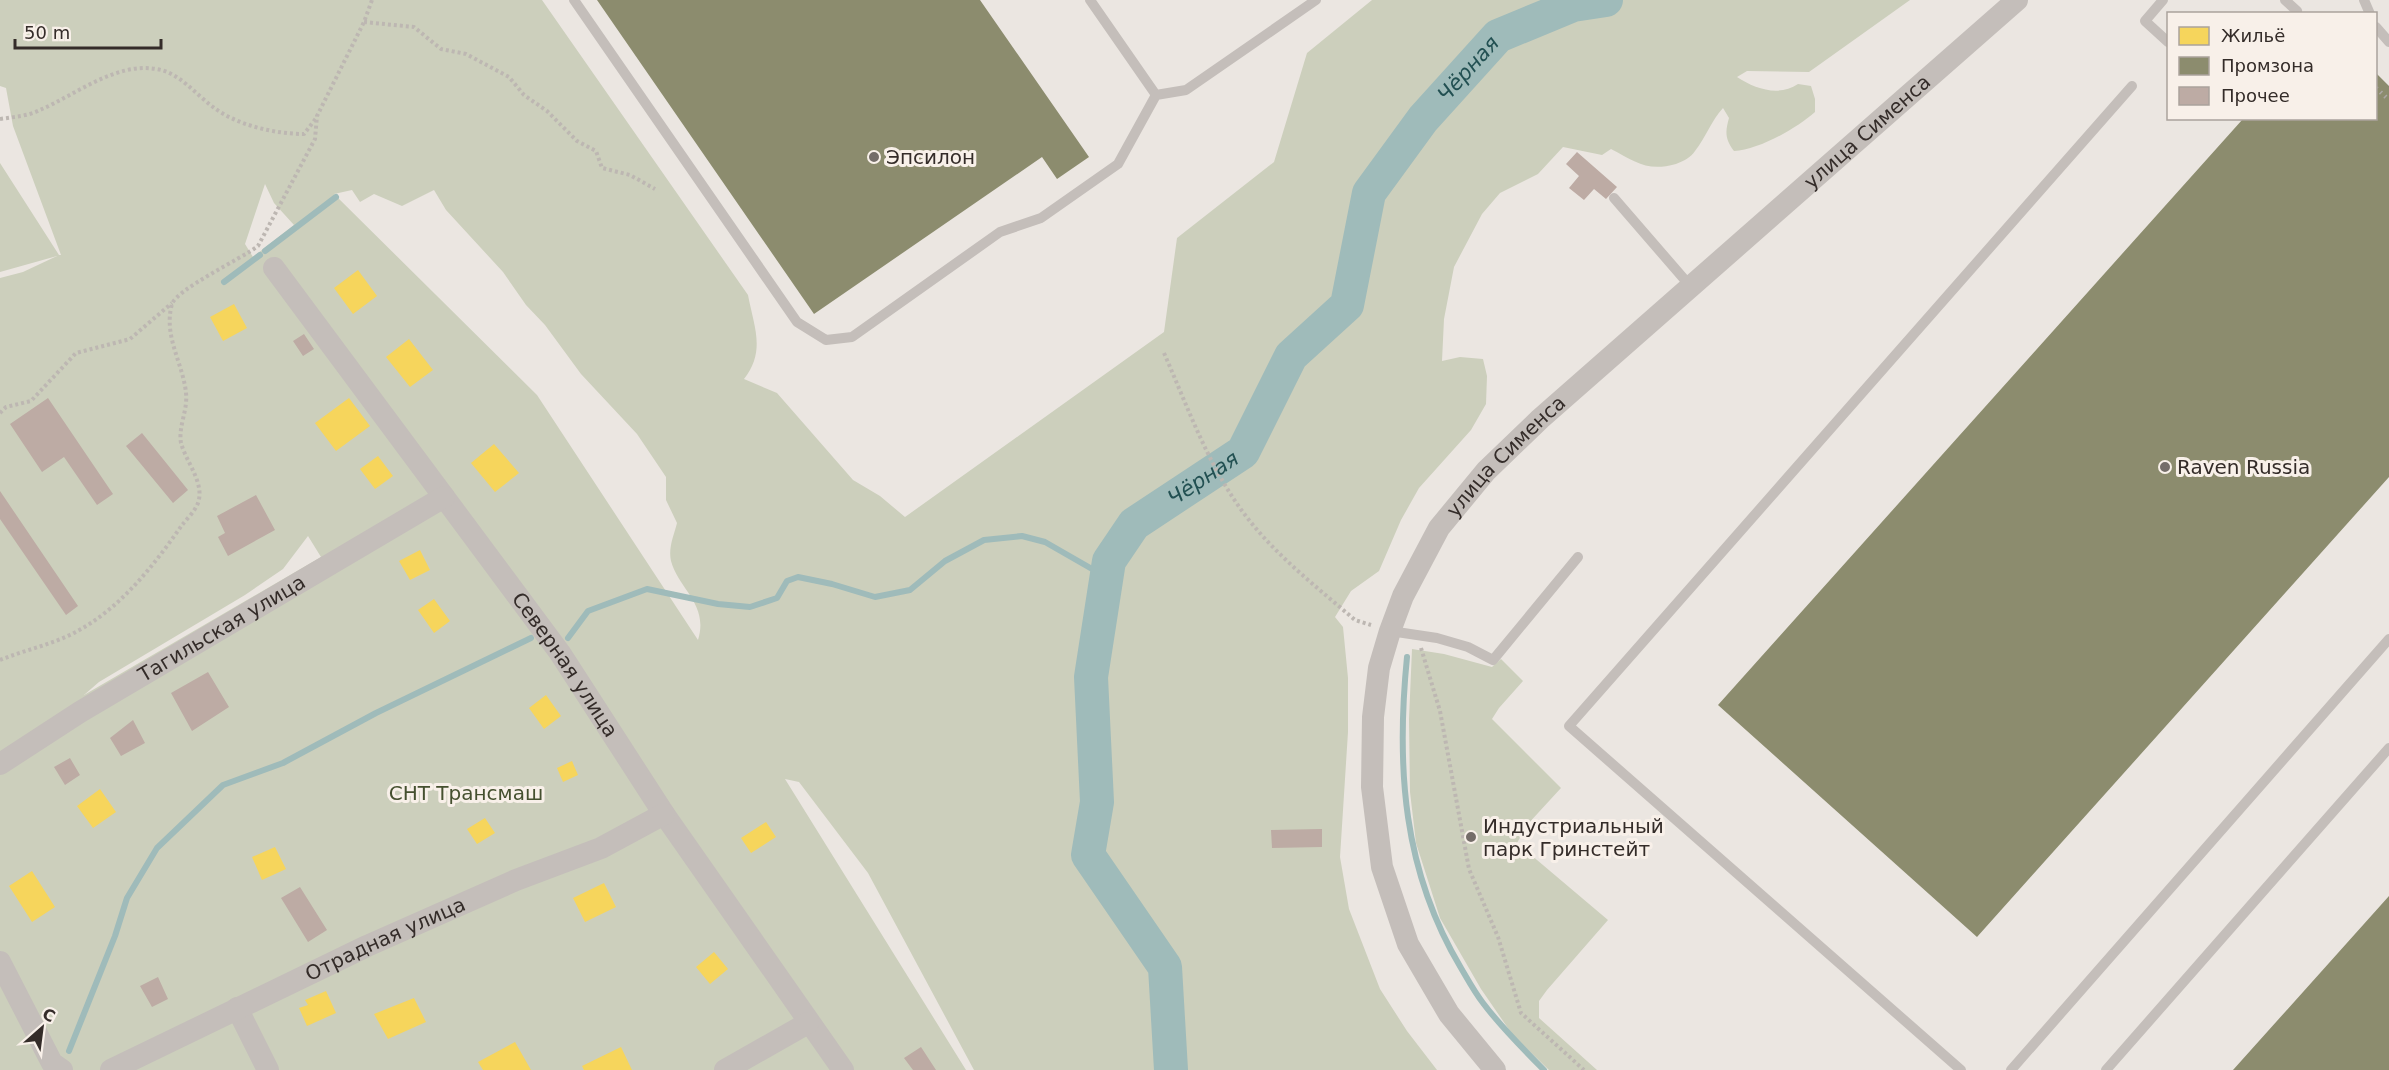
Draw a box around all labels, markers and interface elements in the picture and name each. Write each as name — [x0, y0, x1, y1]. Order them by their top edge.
scale bar — [15, 12, 160, 50]
legend — [2167, 12, 2377, 120]
text: 50 m — [24, 22, 70, 43]
text: Жильё — [2221, 25, 2285, 46]
water label: Чёрная — [1433, 31, 1504, 107]
text: Промзона — [2221, 55, 2314, 76]
street label: улица Сименса — [1799, 70, 1935, 194]
text: Прочее — [2221, 85, 2290, 106]
place label: Эпсилон — [886, 145, 975, 169]
marker: Эпсилон — [867, 150, 881, 164]
street label: улица Сименса — [1441, 390, 1570, 522]
water label: Чёрная — [1163, 446, 1243, 510]
place label: Raven Russia — [2177, 455, 2310, 479]
marker: Raven Russia — [2158, 460, 2172, 474]
street label: Тагильская улица — [133, 570, 310, 687]
street label: Северная улица — [507, 587, 623, 741]
park label: СНТ Трансмаш — [389, 781, 543, 805]
place label: Индустриальный парк Гринстейт — [1483, 814, 1664, 861]
marker: Индустриальный парк Гринстейт — [1464, 830, 1478, 844]
street label: Отрадная улица — [301, 892, 469, 986]
north arrow — [12, 998, 72, 1058]
text: С — [39, 1004, 58, 1026]

